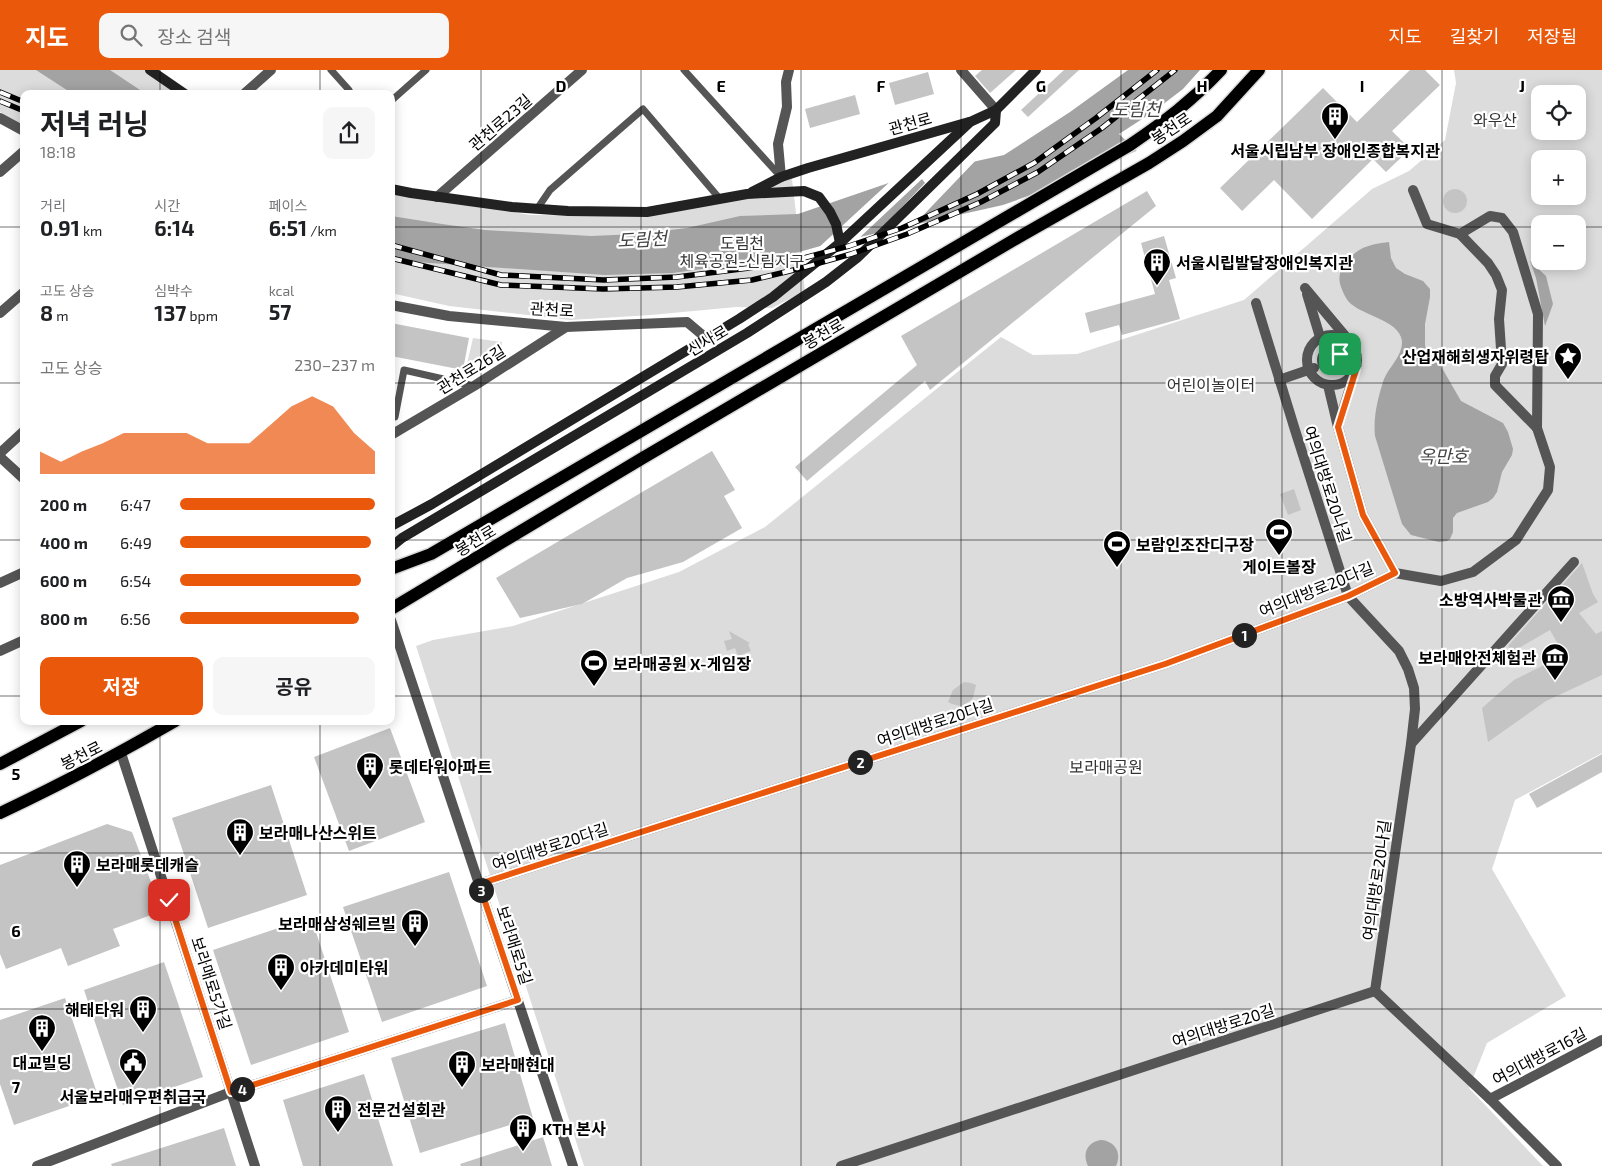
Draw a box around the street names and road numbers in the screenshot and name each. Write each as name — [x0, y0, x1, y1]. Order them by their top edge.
street label: 관천로23길 — [465, 90, 535, 154]
street label: 관천로 — [886, 108, 934, 138]
street label: 봉천로 — [1147, 108, 1195, 148]
street label: 관천로 — [529, 298, 575, 320]
street label: 봉천로 — [799, 314, 847, 352]
street label: 신사로 — [683, 320, 731, 360]
street label: 관천로26길 — [433, 341, 509, 397]
street label: 여의대방로20나길 — [1300, 423, 1356, 545]
street label: 봉천로 — [451, 520, 499, 560]
street label: 여의대방로20다길 — [1256, 557, 1376, 621]
street label: 여의대방로20다길 — [874, 694, 996, 750]
street label: 봉천로 — [57, 736, 105, 773]
street label: 여의대방로20다길 — [489, 818, 611, 874]
street label: 여의대방로20나길 — [1358, 818, 1394, 942]
street label: 보라매로5길 — [493, 903, 537, 987]
street label: 보라매로5가길 — [188, 934, 236, 1032]
street label: 여의대방로20길 — [1169, 999, 1277, 1051]
street label: 여의대방로16길 — [1489, 1023, 1589, 1089]

